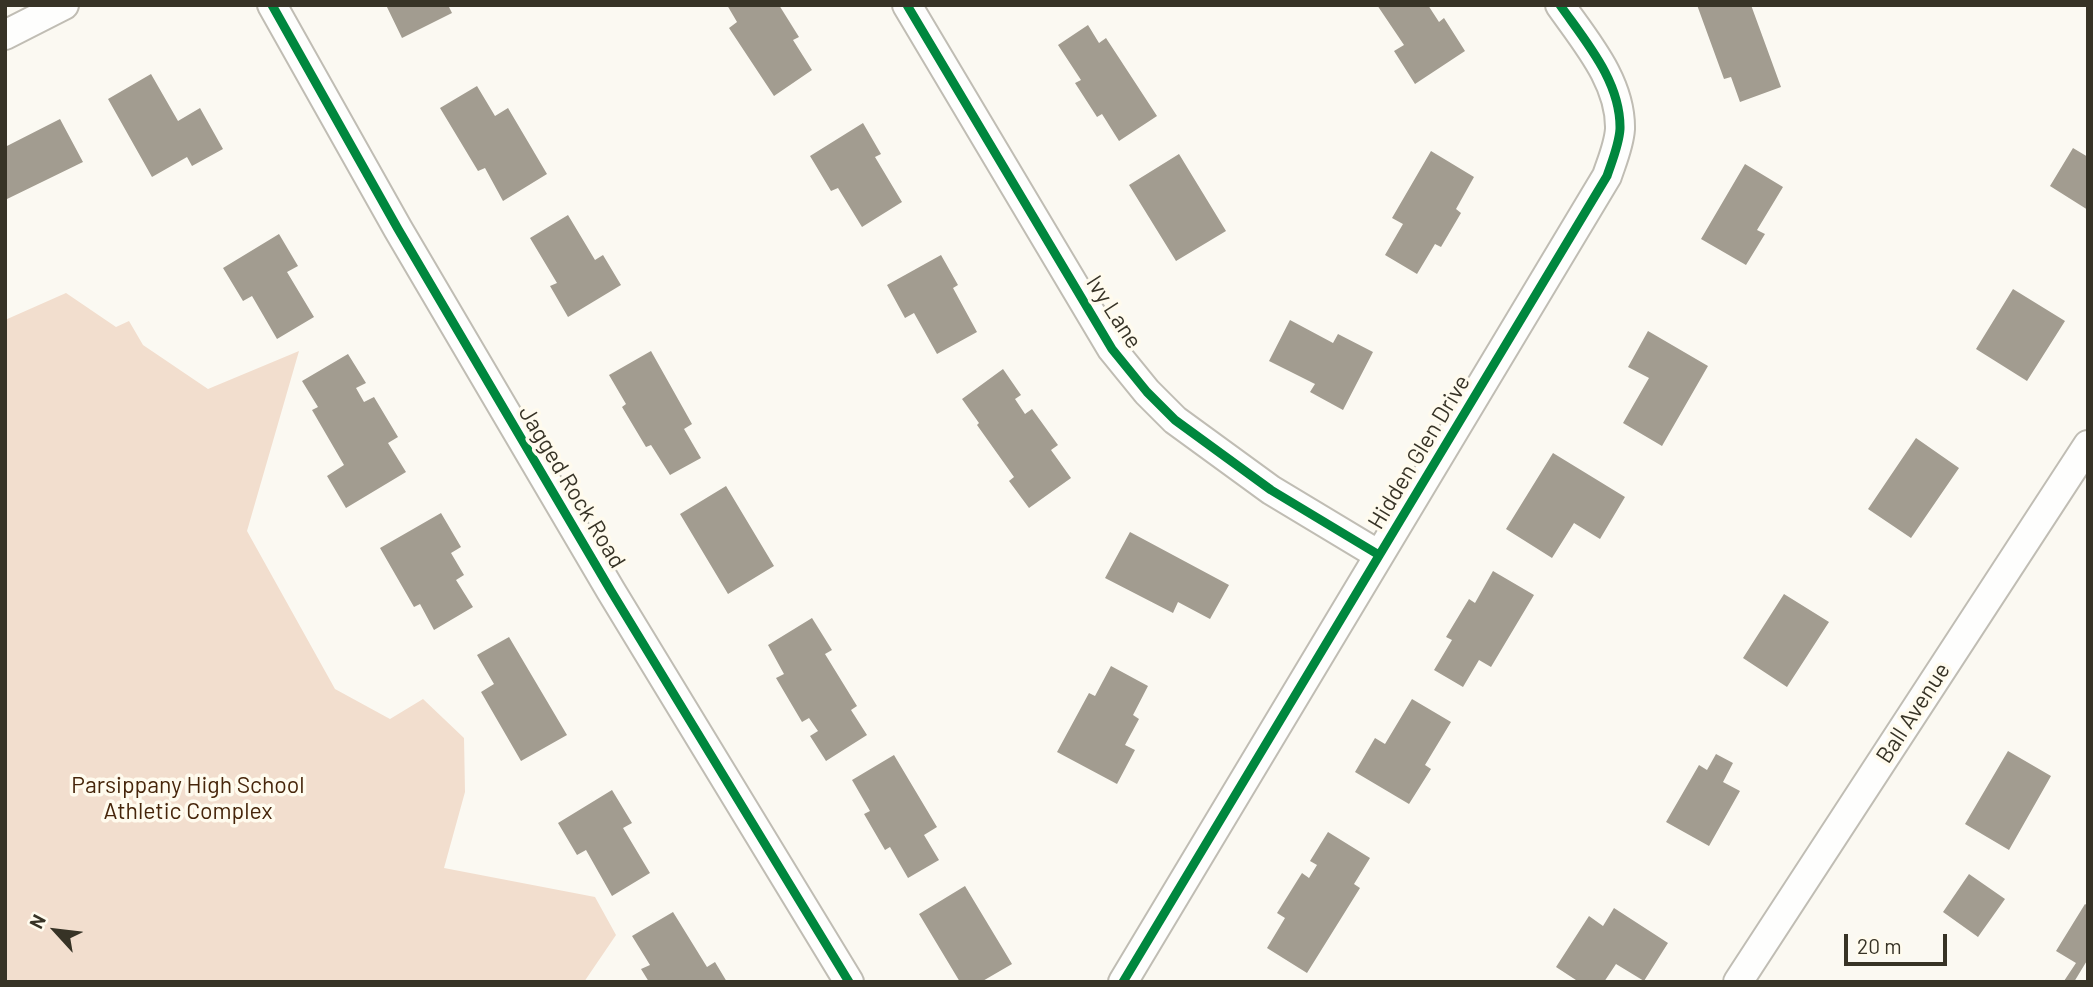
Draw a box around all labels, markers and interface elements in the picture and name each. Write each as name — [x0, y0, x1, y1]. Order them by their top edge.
street label: Ivy Lane — [1080, 270, 1148, 354]
street label: Hidden Glen Drive — [1362, 370, 1476, 534]
street label: Jagged Rock Road — [513, 401, 631, 573]
street label: Ball Avenue — [1870, 658, 1956, 768]
park label: Parsippany High School Athletic Complex — [71, 771, 305, 825]
north arrow — [21, 896, 91, 966]
text: N — [24, 910, 50, 932]
scale bar — [1848, 920, 1951, 964]
text: 20 m — [1857, 933, 1902, 958]

